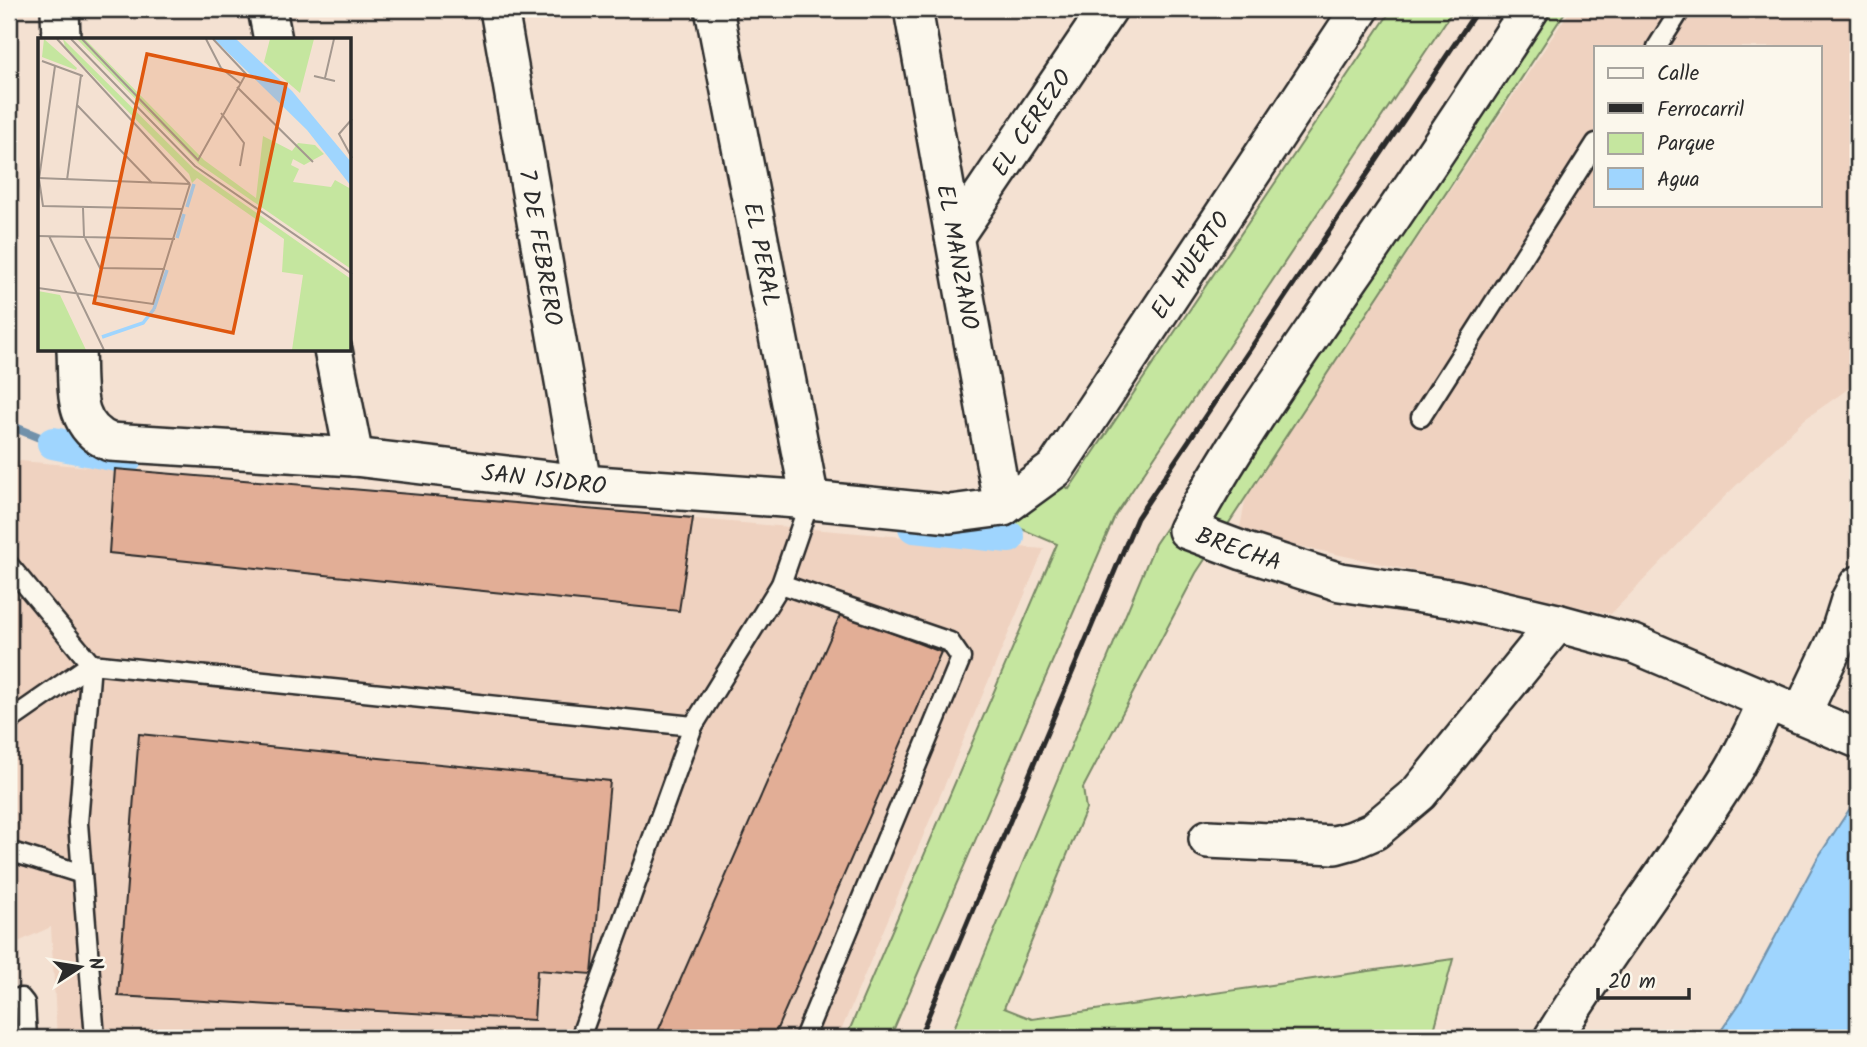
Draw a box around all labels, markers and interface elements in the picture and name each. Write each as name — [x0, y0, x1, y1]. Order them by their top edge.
inset map — [38, 38, 352, 352]
legend — [1594, 46, 1822, 206]
text: Calle — [1657, 58, 1700, 91]
street label: EL CEREZO — [982, 61, 1083, 185]
text: Ferrocarril — [1657, 94, 1744, 127]
text: Parque — [1657, 128, 1715, 161]
text: Agua — [1657, 164, 1700, 197]
street label: 7 DE FEBRERO — [506, 166, 572, 329]
street label: EL MANZANO — [924, 181, 989, 333]
street label: EL PERAL — [731, 199, 790, 310]
street label: EL HUERTO — [1141, 204, 1242, 328]
street label: SAN ISIDRO — [479, 454, 608, 507]
street label: BRECHA — [1190, 517, 1286, 583]
north arrow — [46, 932, 116, 1002]
text: N — [79, 955, 111, 973]
scale bar — [1598, 956, 1688, 1000]
text: 20 m — [1608, 966, 1656, 999]

